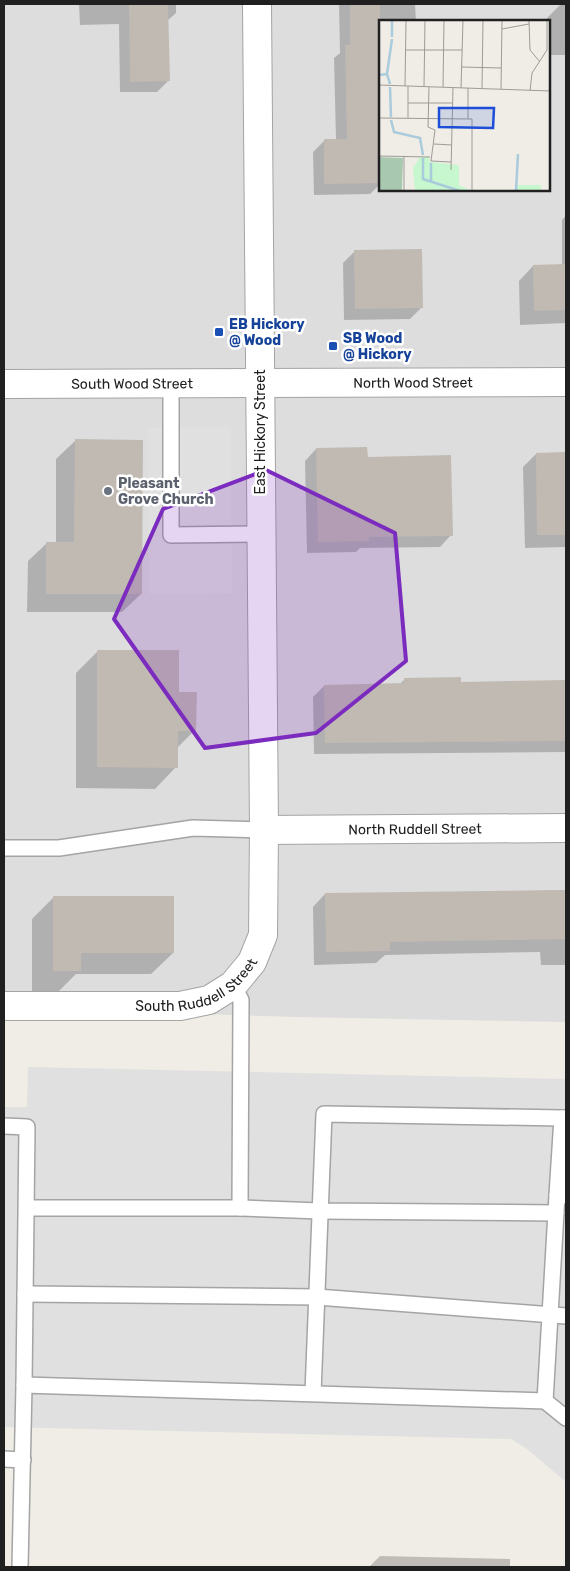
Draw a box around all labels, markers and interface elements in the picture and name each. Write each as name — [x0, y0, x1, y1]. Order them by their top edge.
inset map — [379, 20, 550, 191]
place label: EB Hickory @ Wood — [229, 316, 305, 349]
marker: EB Hickory @ Wood — [213, 326, 225, 338]
place label: SB Wood @ Hickory — [343, 330, 412, 363]
marker: SB Wood @ Hickory — [327, 340, 339, 352]
street label: East Hickory Street — [252, 369, 269, 494]
street label: North Wood Street — [353, 374, 473, 391]
street label: South Wood Street — [71, 375, 193, 392]
place label: Pleasant Grove Church — [118, 475, 214, 508]
marker: Pleasant Grove Church — [102, 485, 114, 497]
street label: North Ruddell Street — [348, 820, 482, 838]
street label: South Ruddell Street — [135, 956, 261, 1015]

